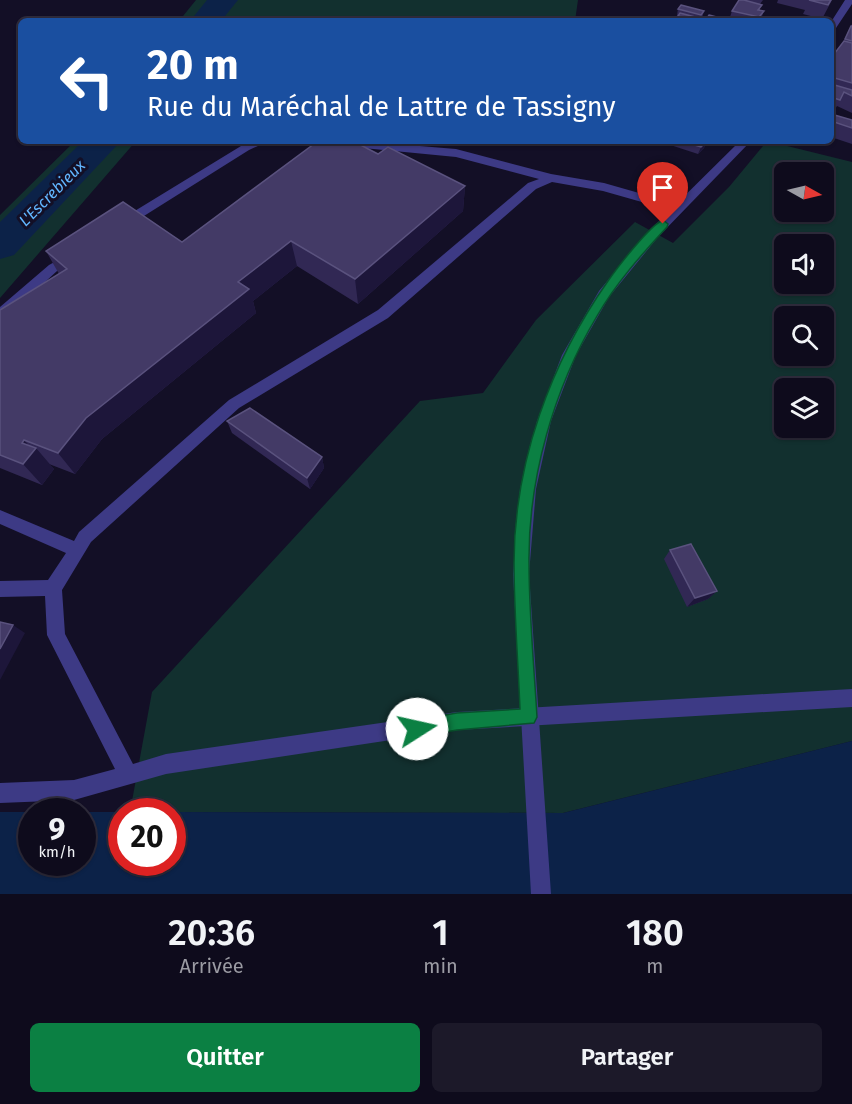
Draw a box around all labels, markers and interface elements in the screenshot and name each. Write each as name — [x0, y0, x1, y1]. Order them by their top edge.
text: 20 m — [147, 40, 239, 90]
icon: left — [48, 42, 126, 120]
text: Rue du Maréchal de Lattre de Tassigny — [147, 91, 616, 123]
water label: L'Escrebieux — [15, 156, 89, 230]
pin — [637, 162, 688, 224]
north arrow — [774, 162, 834, 222]
map controls — [774, 162, 834, 438]
icon: arrive — [646, 171, 679, 204]
button: sound — [774, 234, 834, 294]
button: search — [774, 306, 834, 366]
button: layers — [774, 378, 834, 438]
position arrow — [385, 697, 449, 761]
speed limit sign: 20 — [108, 798, 186, 876]
text: 9 — [49, 812, 65, 848]
text: km/h — [38, 843, 76, 861]
text: 20:36 — [168, 911, 255, 955]
text: 1 — [432, 911, 449, 955]
text: 180 — [626, 911, 684, 955]
text: Arrivée — [180, 954, 244, 978]
text: min — [423, 954, 458, 978]
text: m — [646, 954, 663, 978]
button: Quitter — [30, 1023, 420, 1092]
button: Partager — [432, 1023, 822, 1092]

